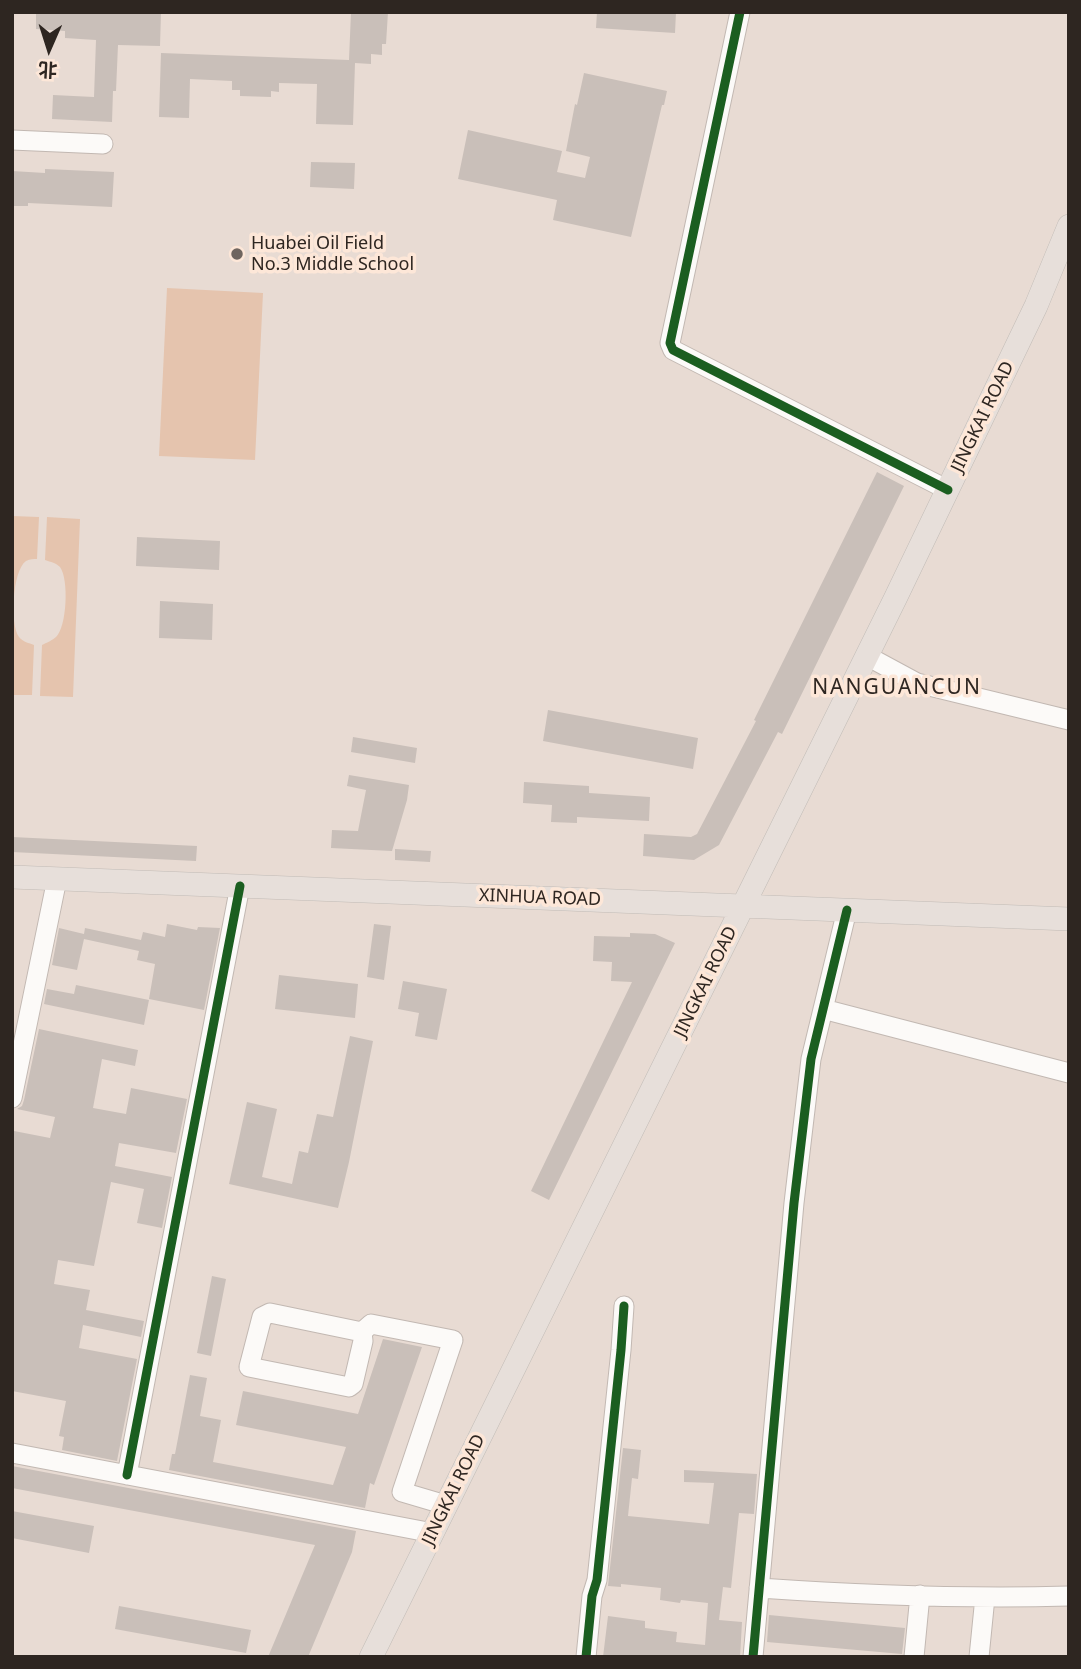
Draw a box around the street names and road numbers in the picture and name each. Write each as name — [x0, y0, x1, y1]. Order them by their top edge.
street label: JINGKAI ROAD — [947, 358, 1019, 476]
street label: XINHUA ROAD — [478, 885, 602, 911]
street label: JINGKAI ROAD — [670, 923, 742, 1041]
street label: JINGKAI ROAD — [418, 1431, 490, 1549]

